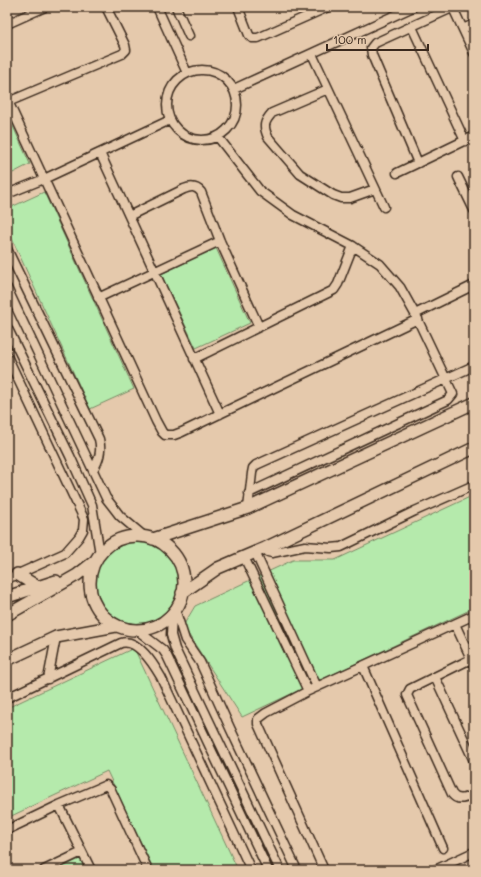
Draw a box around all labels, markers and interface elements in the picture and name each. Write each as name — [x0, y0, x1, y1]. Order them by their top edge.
scale bar — [327, 26, 428, 52]
text: 100 m — [333, 31, 367, 47]

